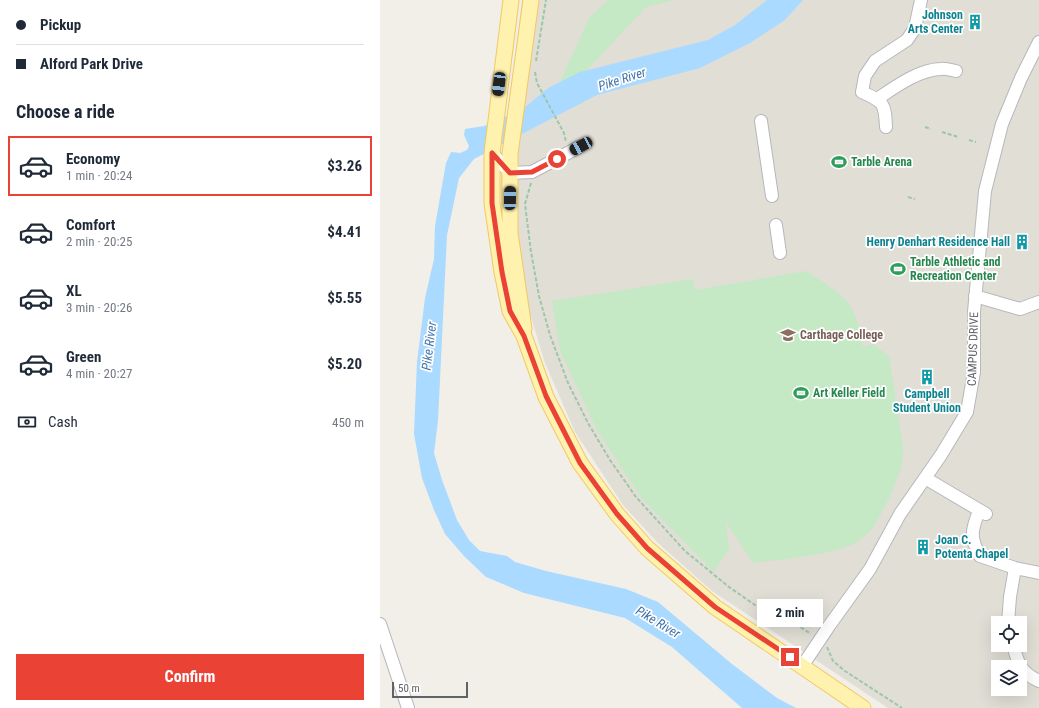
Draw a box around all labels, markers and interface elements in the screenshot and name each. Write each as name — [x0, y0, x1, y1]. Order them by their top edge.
place label: Johnson Arts Center — [908, 8, 963, 36]
building icon: Johnson Arts Center — [966, 13, 984, 31]
text: Pickup — [40, 16, 81, 34]
text: Alford Park Drive — [40, 55, 143, 73]
water label: Pike River — [596, 64, 649, 94]
car — [492, 71, 506, 97]
text: Choose a ride — [16, 101, 115, 122]
car — [568, 135, 594, 157]
icon: car — [18, 148, 54, 184]
text: Economy — [66, 150, 120, 168]
route start — [548, 150, 566, 168]
sports icon: Tarble Arena — [830, 153, 848, 171]
place label: Tarble Arena — [851, 155, 912, 169]
text: $3.26 — [327, 157, 362, 175]
text: 1 min · 20:24 — [66, 168, 132, 183]
car — [504, 186, 516, 210]
icon: car — [18, 214, 54, 250]
text: Comfort — [66, 216, 115, 234]
text: $4.41 — [327, 223, 362, 241]
building icon: Henry Denhart Residence Hall — [1013, 233, 1031, 251]
text: 2 min · 20:25 — [66, 234, 132, 249]
place label: Henry Denhart Residence Hall — [867, 235, 1010, 249]
place label: Tarble Athletic and Recreation Center — [910, 255, 1001, 283]
sports icon: Tarble Athletic and Recreation Center — [889, 260, 907, 278]
icon: car — [18, 280, 54, 316]
text: XL — [66, 282, 82, 300]
text: $5.55 — [327, 289, 362, 307]
text: 3 min · 20:26 — [66, 300, 132, 315]
street label: CAMPUS DRIVE — [965, 312, 981, 386]
water label: Pike River — [419, 320, 440, 371]
school or university icon: Carthage College — [779, 326, 797, 344]
place label: Carthage College — [800, 328, 883, 342]
icon: car — [18, 346, 54, 382]
text: Green — [66, 348, 101, 366]
text: $5.20 — [327, 355, 362, 373]
text: 4 min · 20:27 — [66, 366, 132, 381]
building icon: Campbell Student Union — [918, 368, 936, 386]
sports icon: Art Keller Field — [792, 384, 810, 402]
place label: Art Keller Field — [813, 386, 885, 400]
place label: Campbell Student Union — [893, 387, 961, 415]
icon: cash — [16, 411, 38, 433]
text: Cash — [48, 413, 78, 431]
text: 450 m — [332, 415, 364, 430]
place label: Joan C. Potenta Chapel — [935, 533, 1008, 561]
building icon: Joan C. Potenta Chapel — [914, 538, 932, 556]
callout: 2 min — [757, 599, 823, 627]
water label: Pike River — [633, 603, 684, 642]
text: 2 min — [776, 605, 804, 620]
map controls — [991, 616, 1027, 696]
button: locate — [991, 616, 1027, 652]
route end — [781, 648, 799, 666]
button: Confirm — [16, 654, 364, 700]
button: layers — [991, 660, 1027, 696]
scale bar — [392, 680, 468, 699]
text: 50 m — [398, 682, 420, 695]

